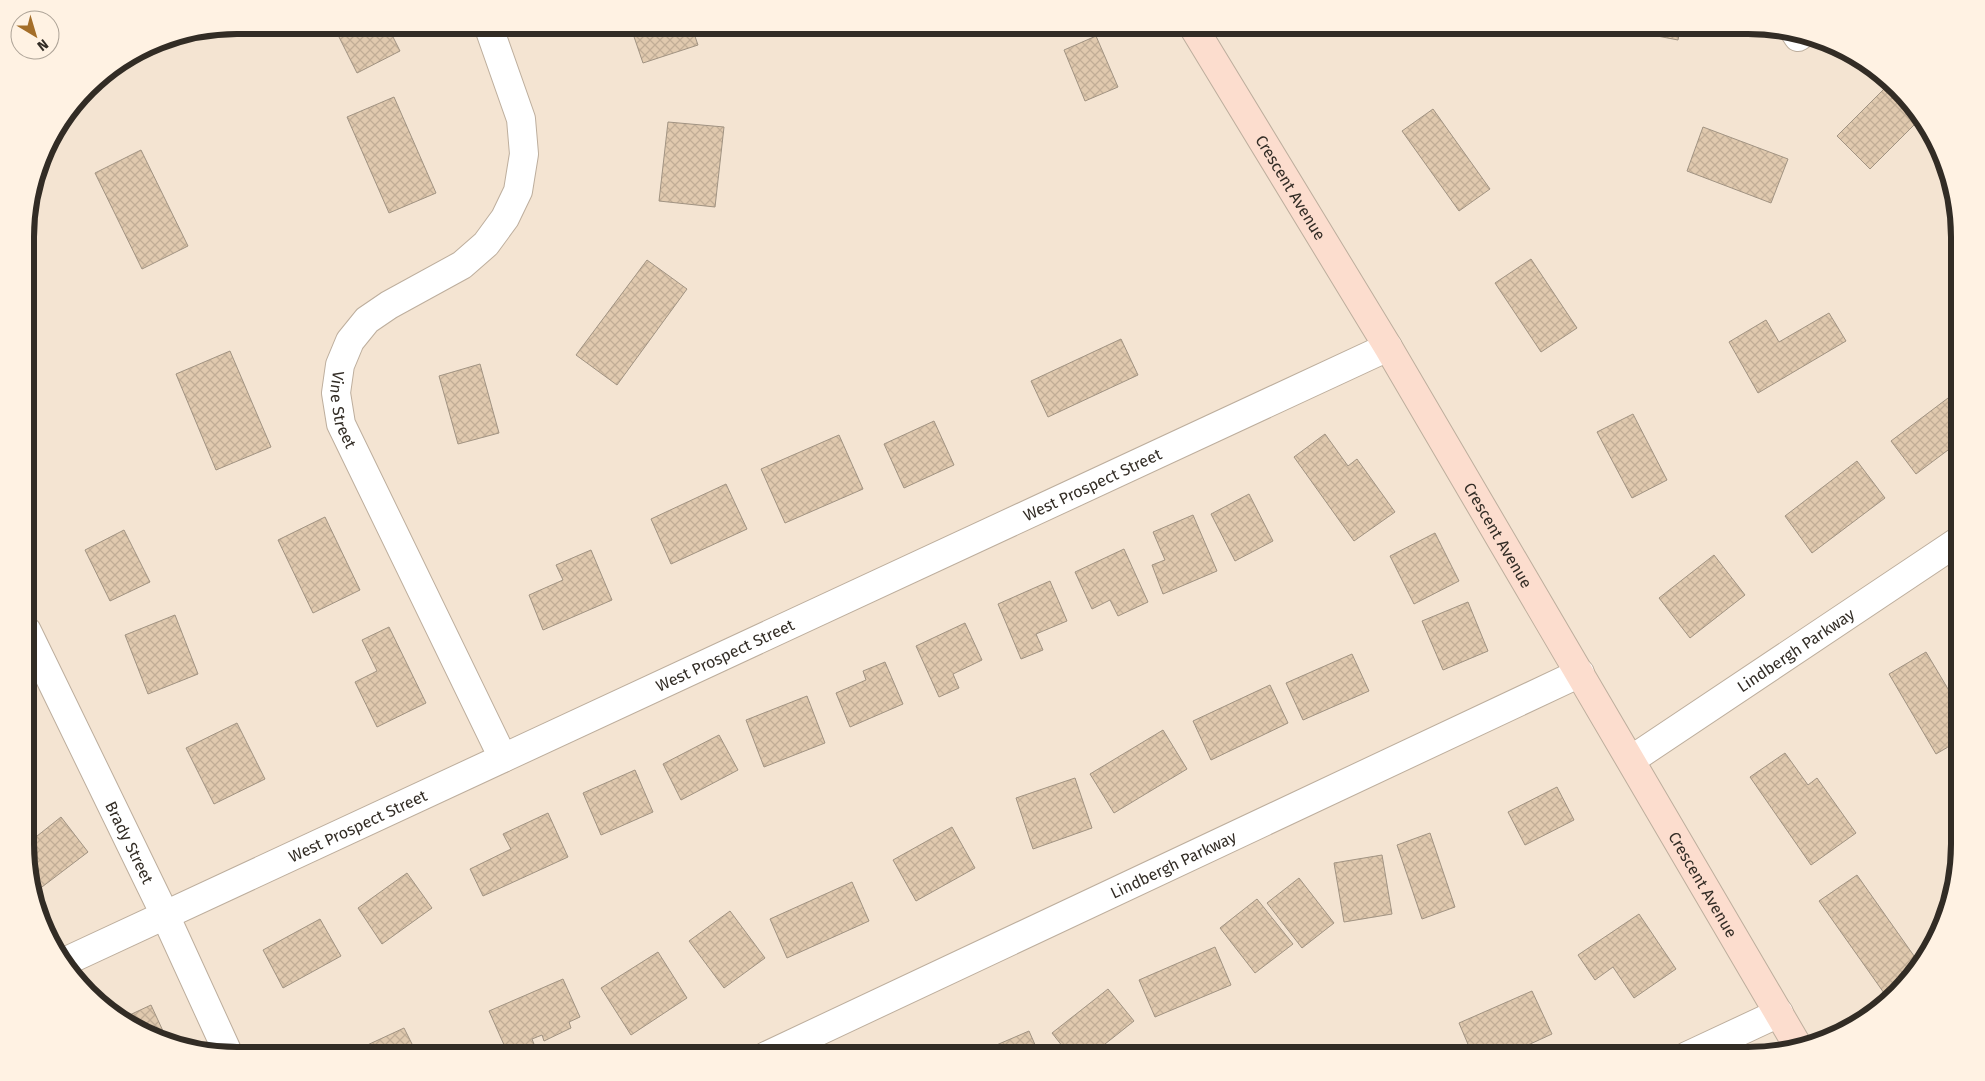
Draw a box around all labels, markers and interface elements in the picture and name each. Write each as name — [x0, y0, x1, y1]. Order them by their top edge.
north arrow — [10, 10, 60, 60]
text: N — [34, 35, 52, 54]
street label: Crescent Avenue — [1252, 131, 1330, 243]
street label: Vine Street — [326, 370, 361, 452]
street label: West Prospect Street — [1020, 444, 1165, 525]
street label: Crescent Avenue — [1460, 479, 1537, 591]
street label: Lindbergh Parkway — [1733, 604, 1858, 696]
street label: West Prospect Street — [653, 615, 797, 695]
street label: West Prospect Street — [286, 785, 430, 866]
street label: Brady Street — [102, 798, 158, 887]
street label: Lindbergh Parkway — [1107, 827, 1239, 902]
street label: Crescent Avenue — [1665, 828, 1741, 941]

